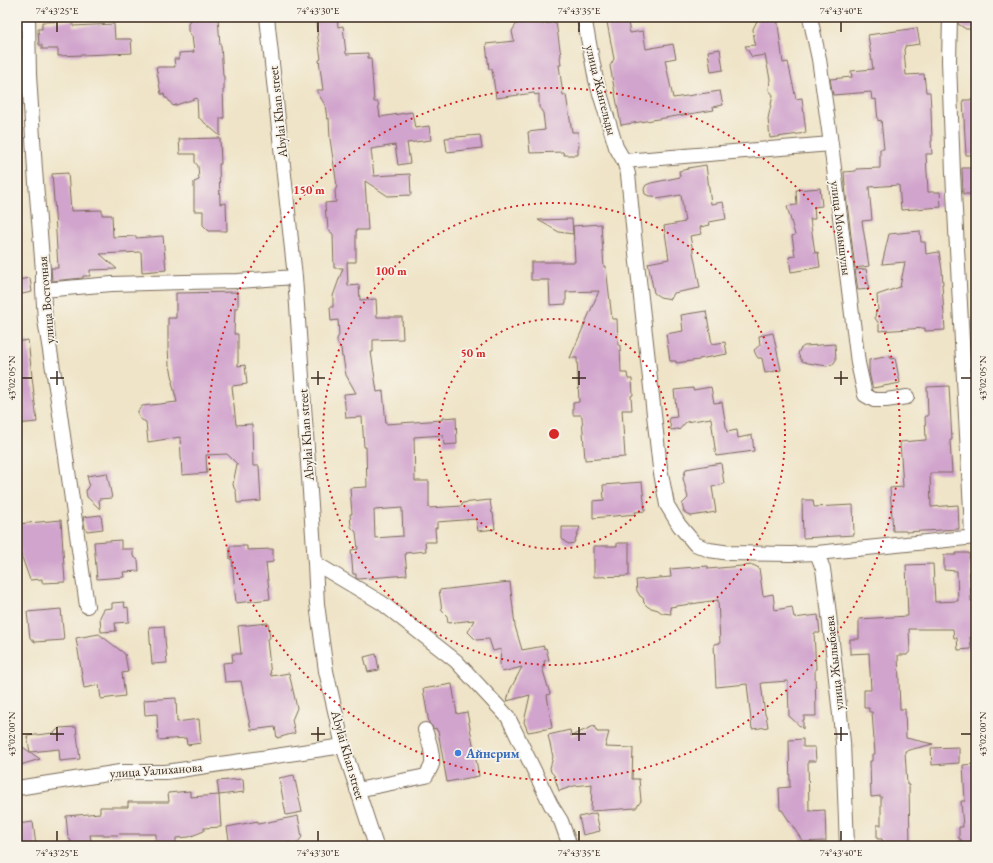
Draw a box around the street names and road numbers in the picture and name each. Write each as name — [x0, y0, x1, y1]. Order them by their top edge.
street label: улица Жангельды — [582, 43, 620, 137]
street label: Abylai Khan street — [265, 65, 291, 160]
street label: улица Момышулы — [827, 180, 855, 276]
street label: улица Восточная — [34, 255, 58, 344]
street label: Abylai Khan street — [294, 388, 318, 483]
street label: улица Жылыбаева — [821, 614, 847, 711]
street label: Abylai Khan street — [327, 707, 369, 802]
street label: улица Уалиханова — [109, 758, 204, 782]

